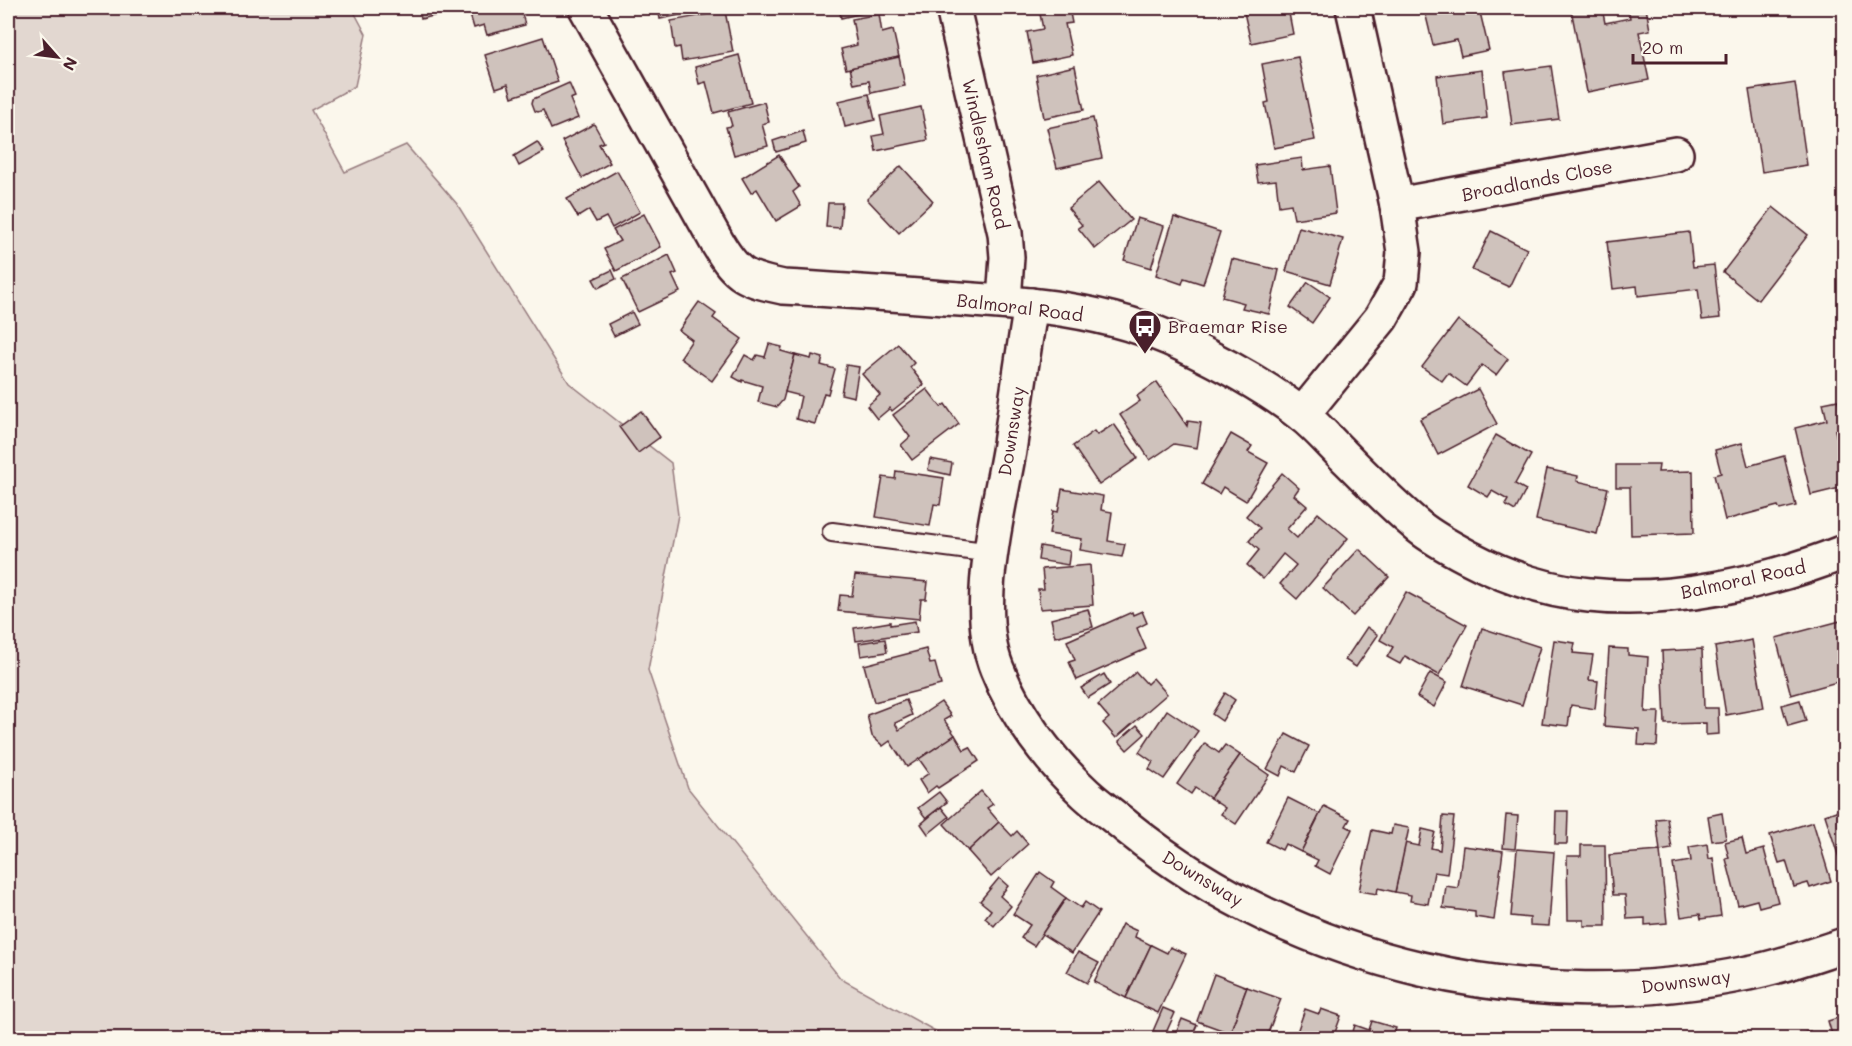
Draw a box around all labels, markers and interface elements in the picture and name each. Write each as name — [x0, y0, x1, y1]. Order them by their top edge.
north arrow — [27, 27, 87, 87]
scale bar — [1633, 27, 1726, 65]
text: 20 m — [1642, 35, 1683, 59]
text: N — [59, 54, 83, 75]
street label: Windlesham Road — [957, 77, 1015, 231]
street label: Broadlands Close — [1460, 154, 1614, 206]
street label: Balmoral Road — [955, 287, 1085, 327]
bus stop icon: Braemar Rise — [1127, 308, 1163, 355]
place label: Braemar Rise — [1168, 314, 1288, 338]
street label: Downsway — [992, 385, 1030, 477]
street label: Balmoral Road — [1678, 554, 1808, 604]
street label: Downsway — [1158, 844, 1248, 912]
street label: Downsway — [1640, 964, 1732, 998]

